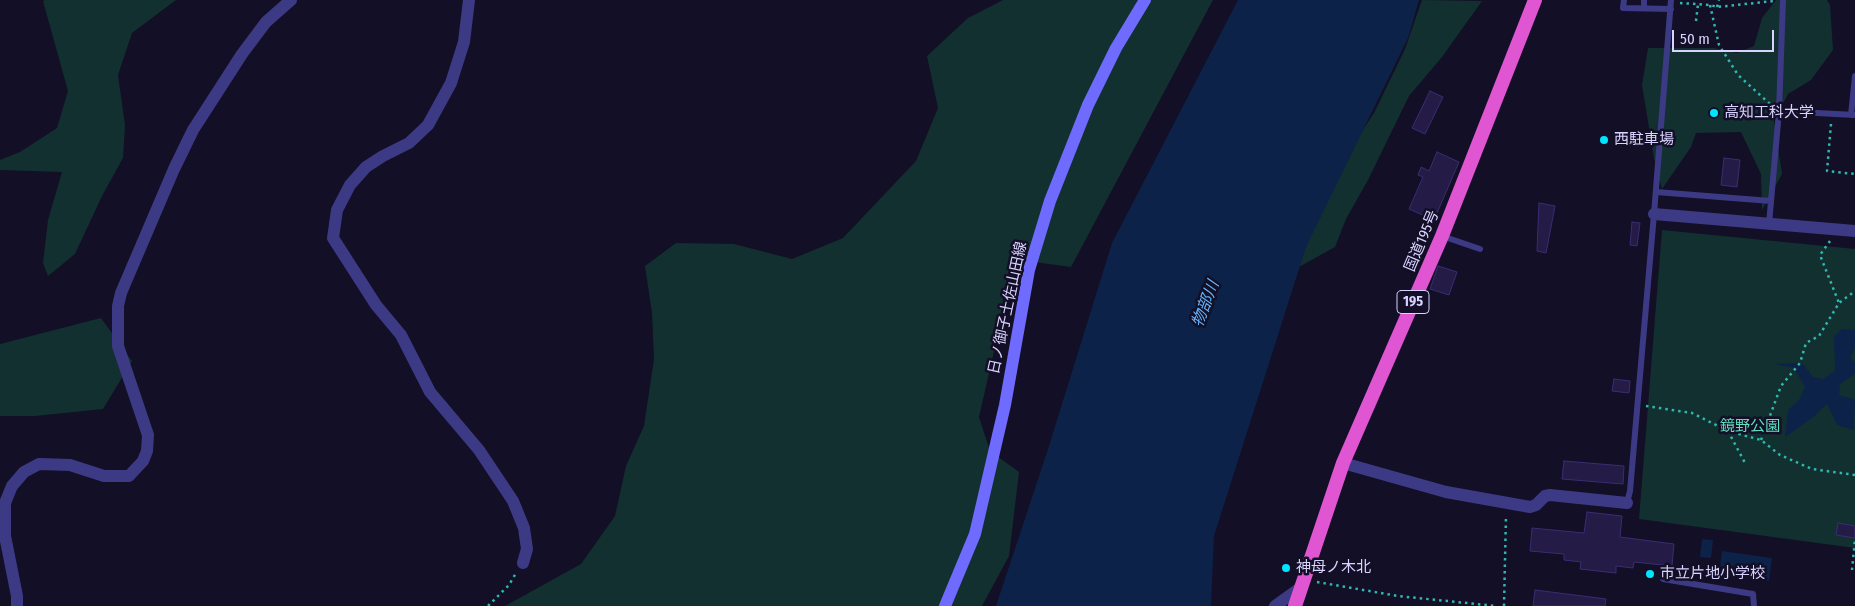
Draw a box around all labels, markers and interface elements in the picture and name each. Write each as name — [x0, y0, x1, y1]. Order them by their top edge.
scale bar — [1675, 20, 1778, 52]
text: 50 m — [1680, 30, 1710, 48]
place label: 高知工科大学 — [1724, 104, 1814, 122]
marker: 高知工科大学 — [1708, 107, 1720, 119]
place label: 西駐車場 — [1614, 131, 1674, 149]
marker: 西駐車場 — [1598, 134, 1610, 146]
street label: 国道195号 — [1401, 208, 1443, 274]
street label: 日ノ御子土佐山田線 — [985, 240, 1031, 376]
water label: 物部川 — [1188, 278, 1224, 330]
road number: 195 — [1397, 290, 1429, 314]
park label: 鏡野公園 — [1720, 418, 1780, 436]
place label: 神母ノ木北 — [1296, 559, 1371, 577]
marker: 神母ノ木北 — [1280, 562, 1292, 574]
place label: 市立片地小学校 — [1660, 565, 1765, 583]
marker: 市立片地小学校 — [1644, 568, 1656, 580]

